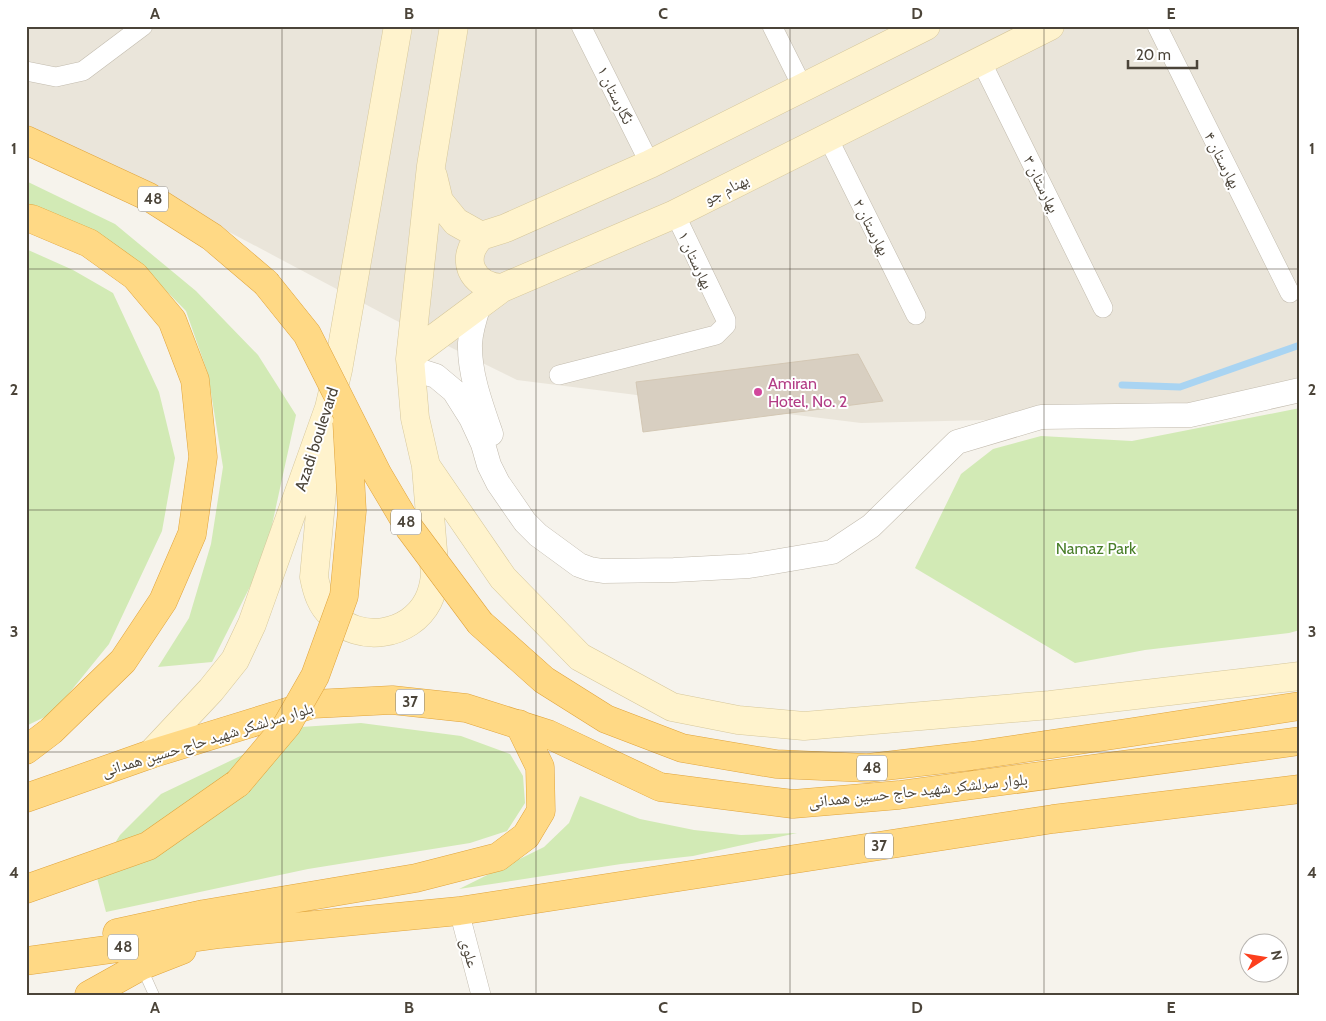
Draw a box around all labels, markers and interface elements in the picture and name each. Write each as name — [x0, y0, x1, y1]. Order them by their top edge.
text: A — [150, 4, 160, 23]
text: B — [404, 4, 414, 23]
text: C — [658, 4, 668, 23]
text: D — [911, 4, 923, 23]
text: E — [1166, 4, 1176, 23]
scale bar — [1128, 38, 1197, 70]
text: 20 m — [1136, 46, 1171, 64]
street label: نگارستان ۱ — [592, 63, 638, 128]
street label: بهارستان ۴ — [1199, 129, 1245, 192]
text: 1 — [11, 139, 17, 158]
text: 1 — [1309, 139, 1315, 158]
street label: بهارستان ۳ — [1019, 153, 1064, 216]
street label: بهنام جو — [700, 170, 753, 210]
road number: 48 — [138, 186, 168, 212]
street label: بهارستان ۲ — [848, 196, 894, 259]
street label: بهارستان ۱ — [673, 228, 717, 292]
place label: Amiran Hotel, No. 2 — [768, 374, 847, 411]
text: 2 — [10, 380, 18, 399]
text: 2 — [1308, 380, 1316, 399]
street label: Azadi boulevard — [291, 385, 342, 493]
marker: Amiran Hotel, No. 2 — [752, 386, 764, 398]
road number: 48 — [391, 510, 421, 534]
park label: Namaz Park — [1056, 539, 1137, 558]
text: 3 — [10, 622, 18, 641]
text: 3 — [1308, 622, 1316, 641]
road number: 37 — [396, 690, 424, 714]
street label: بلوار سرلشکر شهید حاج حسین همدانی — [99, 698, 316, 782]
road number: 48 — [857, 756, 887, 780]
street label: بلوار سرلشکر شهید حاج حسین همدانی — [807, 770, 1029, 812]
road number: 37 — [865, 834, 893, 858]
text: 4 — [9, 863, 19, 882]
text: 4 — [1307, 863, 1317, 882]
road number: 48 — [108, 934, 138, 960]
north arrow — [1238, 934, 1288, 984]
street label: علوی — [456, 936, 482, 970]
text: N — [1267, 949, 1287, 962]
text: A — [150, 998, 160, 1017]
text: B — [404, 998, 414, 1017]
text: C — [658, 998, 668, 1017]
text: D — [911, 998, 923, 1017]
text: E — [1166, 998, 1176, 1017]

